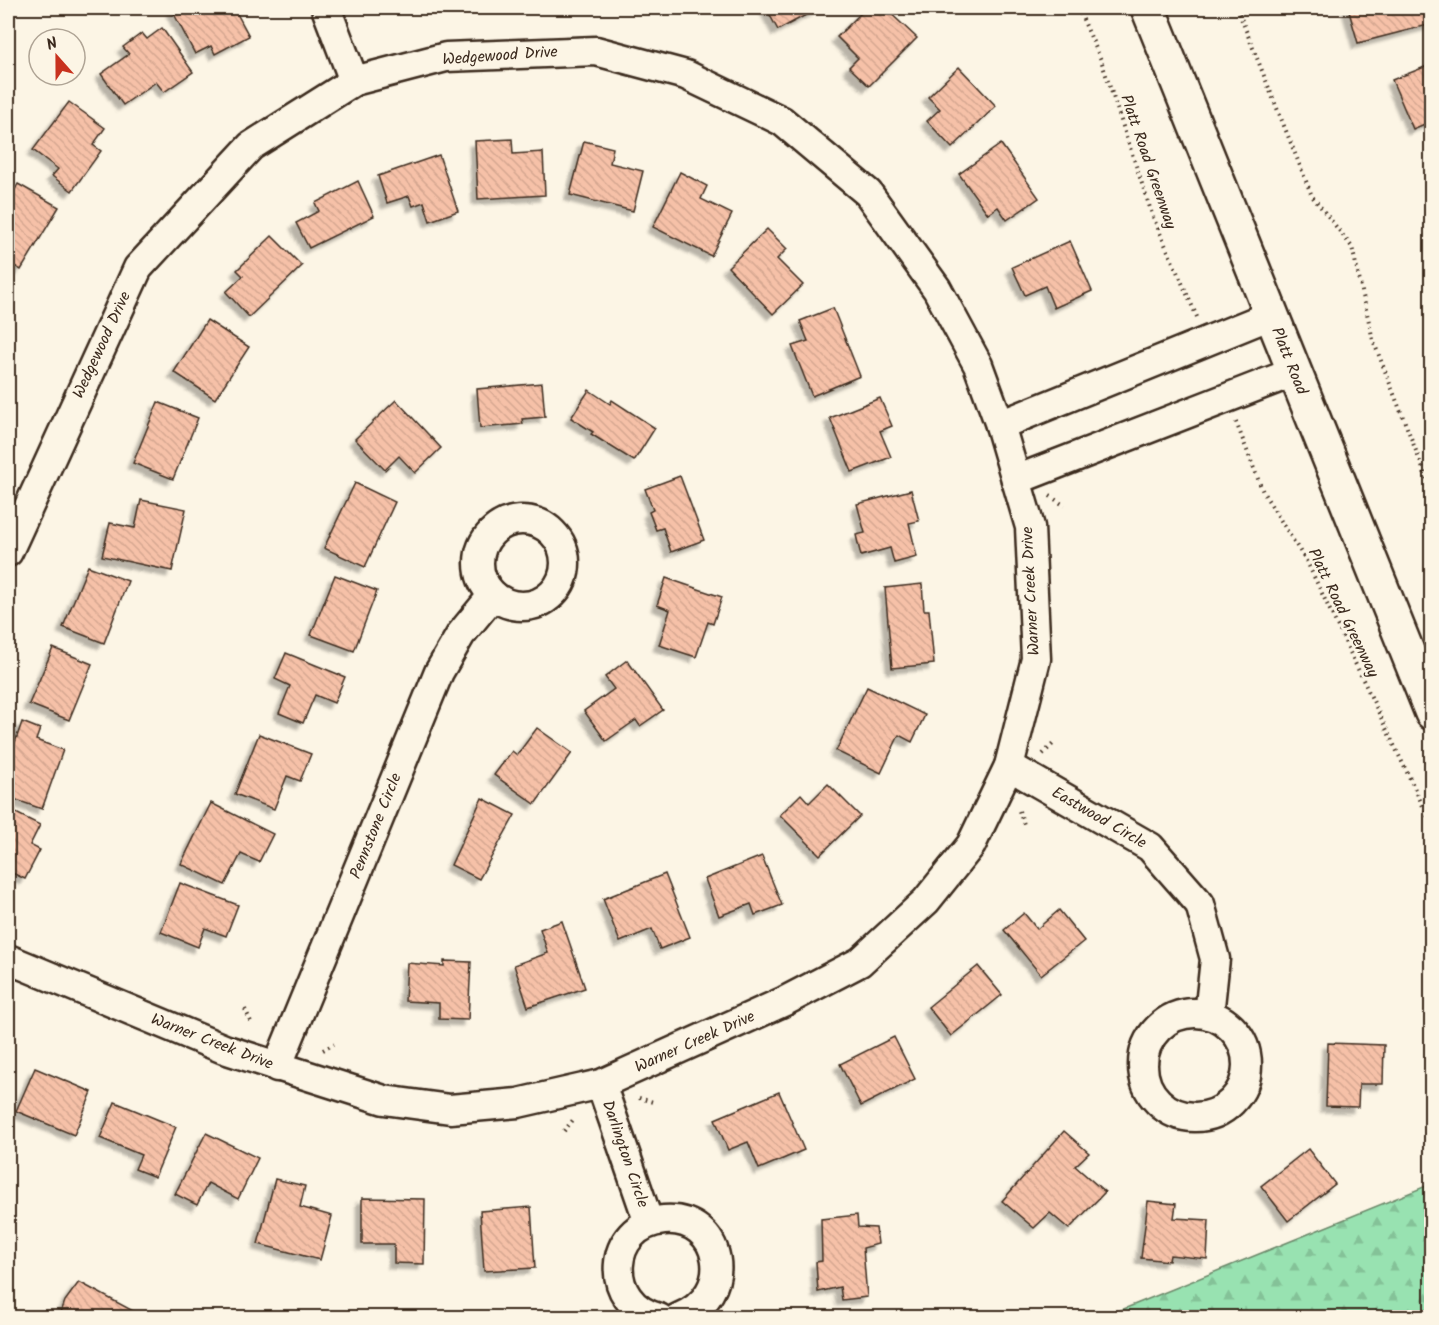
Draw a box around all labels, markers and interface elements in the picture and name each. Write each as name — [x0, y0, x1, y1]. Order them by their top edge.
north arrow — [27, 27, 87, 87]
text: N — [43, 31, 61, 58]
street label: Wedgewood Drive — [441, 40, 559, 72]
street label: Platt Road Greenway — [1113, 91, 1183, 233]
street label: Wedgewood Drive — [66, 287, 138, 403]
street label: Platt Road — [1264, 323, 1314, 400]
street label: Warner Creek Drive — [1015, 526, 1047, 656]
street label: Platt Road Greenway — [1301, 544, 1385, 682]
street label: Pennstone Circle — [343, 769, 409, 883]
street label: Eastwood Circle — [1047, 781, 1151, 855]
street label: Warner Creek Drive — [631, 1004, 759, 1080]
street label: Warner Creek Drive — [147, 1007, 277, 1077]
street label: Darlington Circle — [595, 1097, 655, 1211]

